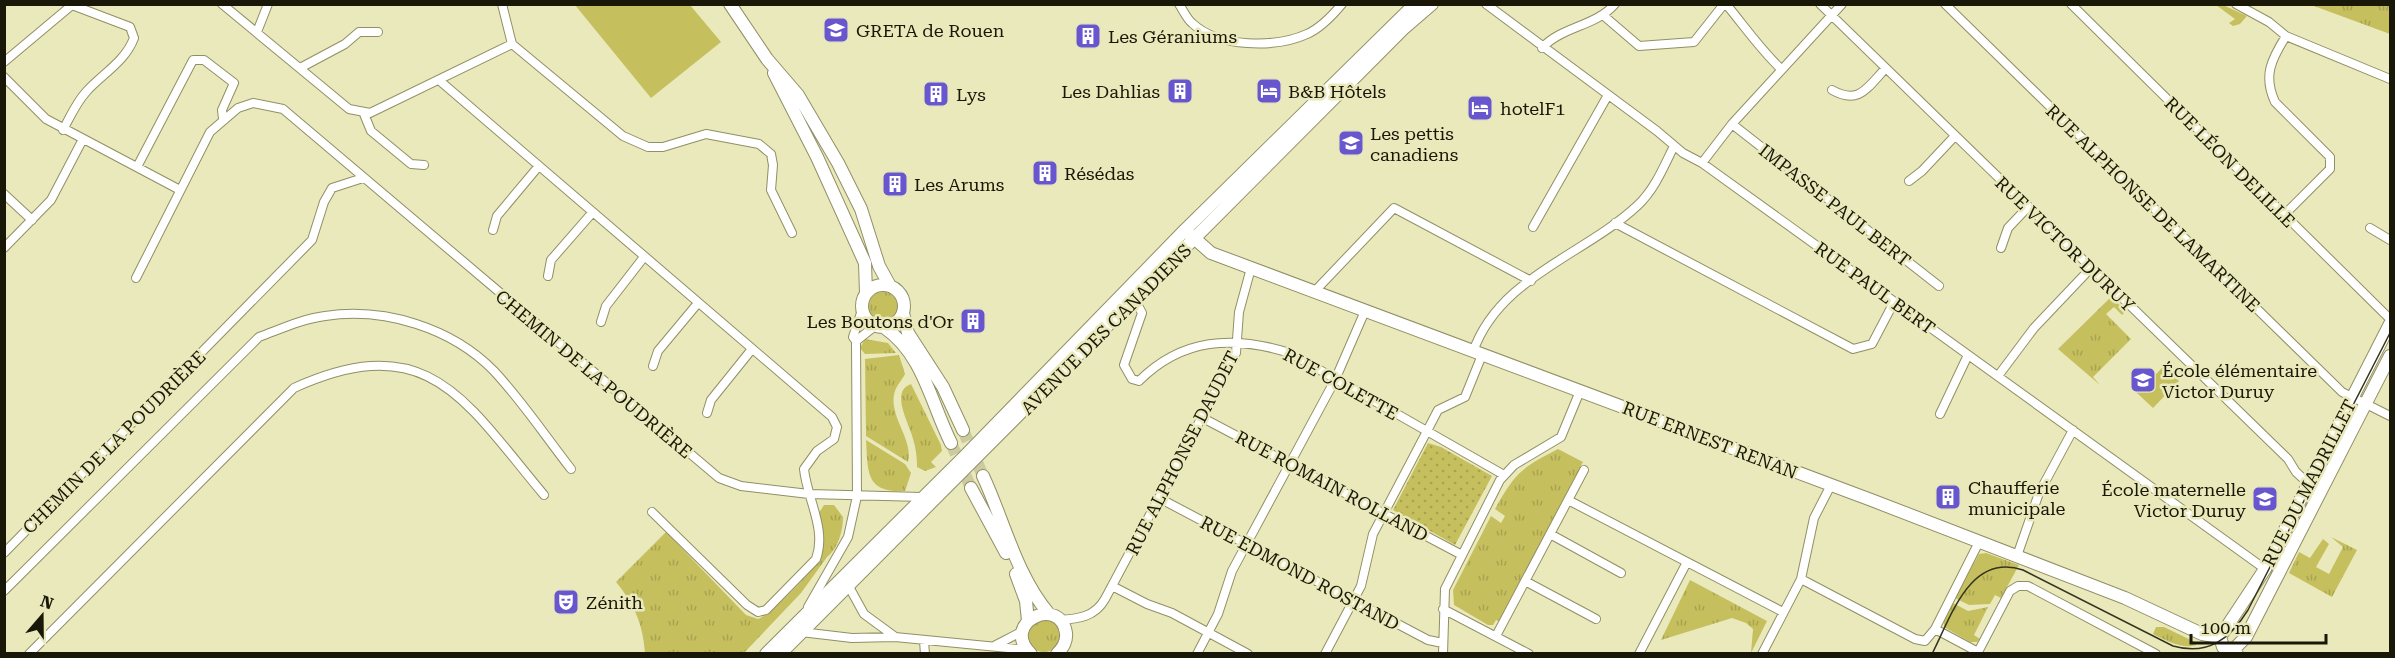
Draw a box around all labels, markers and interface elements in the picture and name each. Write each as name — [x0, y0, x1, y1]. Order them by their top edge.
school or university icon: GRETA de Rouen — [821, 15, 851, 45]
place label: GRETA de Rouen — [856, 20, 1005, 41]
building icon: Les Géraniums — [1073, 21, 1103, 51]
place label: Les Géraniums — [1108, 26, 1237, 47]
building icon: Les Dahlias — [1165, 76, 1195, 106]
hotel icon: B&B Hôtels — [1254, 76, 1284, 106]
building icon: Lys — [921, 79, 951, 109]
place label: Les Dahlias — [1061, 81, 1160, 102]
place label: B&B Hôtels — [1288, 81, 1386, 102]
place label: Lys — [956, 84, 986, 105]
street label: RUE LÉON DELILLE — [2160, 92, 2300, 232]
hotel icon: hotelF1 — [1465, 93, 1495, 123]
place label: hotelF1 — [1500, 98, 1565, 119]
street label: RUE ALPHONSE DE LAMARTINE — [2042, 100, 2264, 316]
place label: Les pettis canadiens — [1370, 123, 1458, 165]
school or university icon: Les pettis canadiens — [1336, 128, 1366, 158]
street label: IMPASSE PAUL BERT — [1755, 139, 1915, 271]
building icon: Résédas — [1030, 158, 1060, 188]
place label: Résédas — [1064, 163, 1134, 184]
building icon: Les Arums — [880, 169, 910, 199]
street label: RUE VICTOR DURUY — [1991, 172, 2140, 317]
place label: Les Arums — [914, 174, 1004, 195]
street label: RUE PAUL BERT — [1811, 237, 1939, 339]
street label: AVENUE DES CANADIENS — [1017, 240, 1195, 418]
street label: CHEMIN DE LA POUDRIÈRE — [491, 286, 697, 462]
building icon: Les Boutons d'Or — [958, 306, 988, 336]
place label: Les Boutons d'Or — [807, 311, 954, 332]
street label: RUE COLETTE — [1280, 344, 1402, 424]
street label: CHEMIN DE LA POUDRIÈRE — [18, 346, 210, 538]
street label: RUE ALPHONSE DAUDET — [1121, 347, 1243, 559]
place label: École élémentaire Victor Duruy — [2162, 360, 2317, 402]
school or university icon: École élémentaire Victor Duruy — [2128, 365, 2158, 395]
street label: RUE DU MADRILLET — [2258, 396, 2360, 570]
street label: RUE ERNEST RENAN — [1620, 397, 1800, 483]
street label: RUE ROMAIN ROLLAND — [1232, 426, 1432, 546]
place label: Chaufferie municipale — [1968, 477, 2066, 519]
place label: École maternelle Victor Duruy — [2101, 479, 2246, 521]
building icon: Chaufferie municipale — [1933, 482, 1963, 512]
school or university icon: École maternelle Victor Duruy — [2250, 484, 2280, 514]
street label: RUE EDMOND ROSTAND — [1197, 512, 1403, 635]
north arrow — [12, 586, 72, 646]
theatre icon: Zénith — [551, 587, 581, 617]
text: N — [38, 591, 56, 613]
place label: Zénith — [586, 592, 643, 613]
scale bar — [2191, 607, 2326, 645]
text: 100 m — [2200, 617, 2251, 638]

